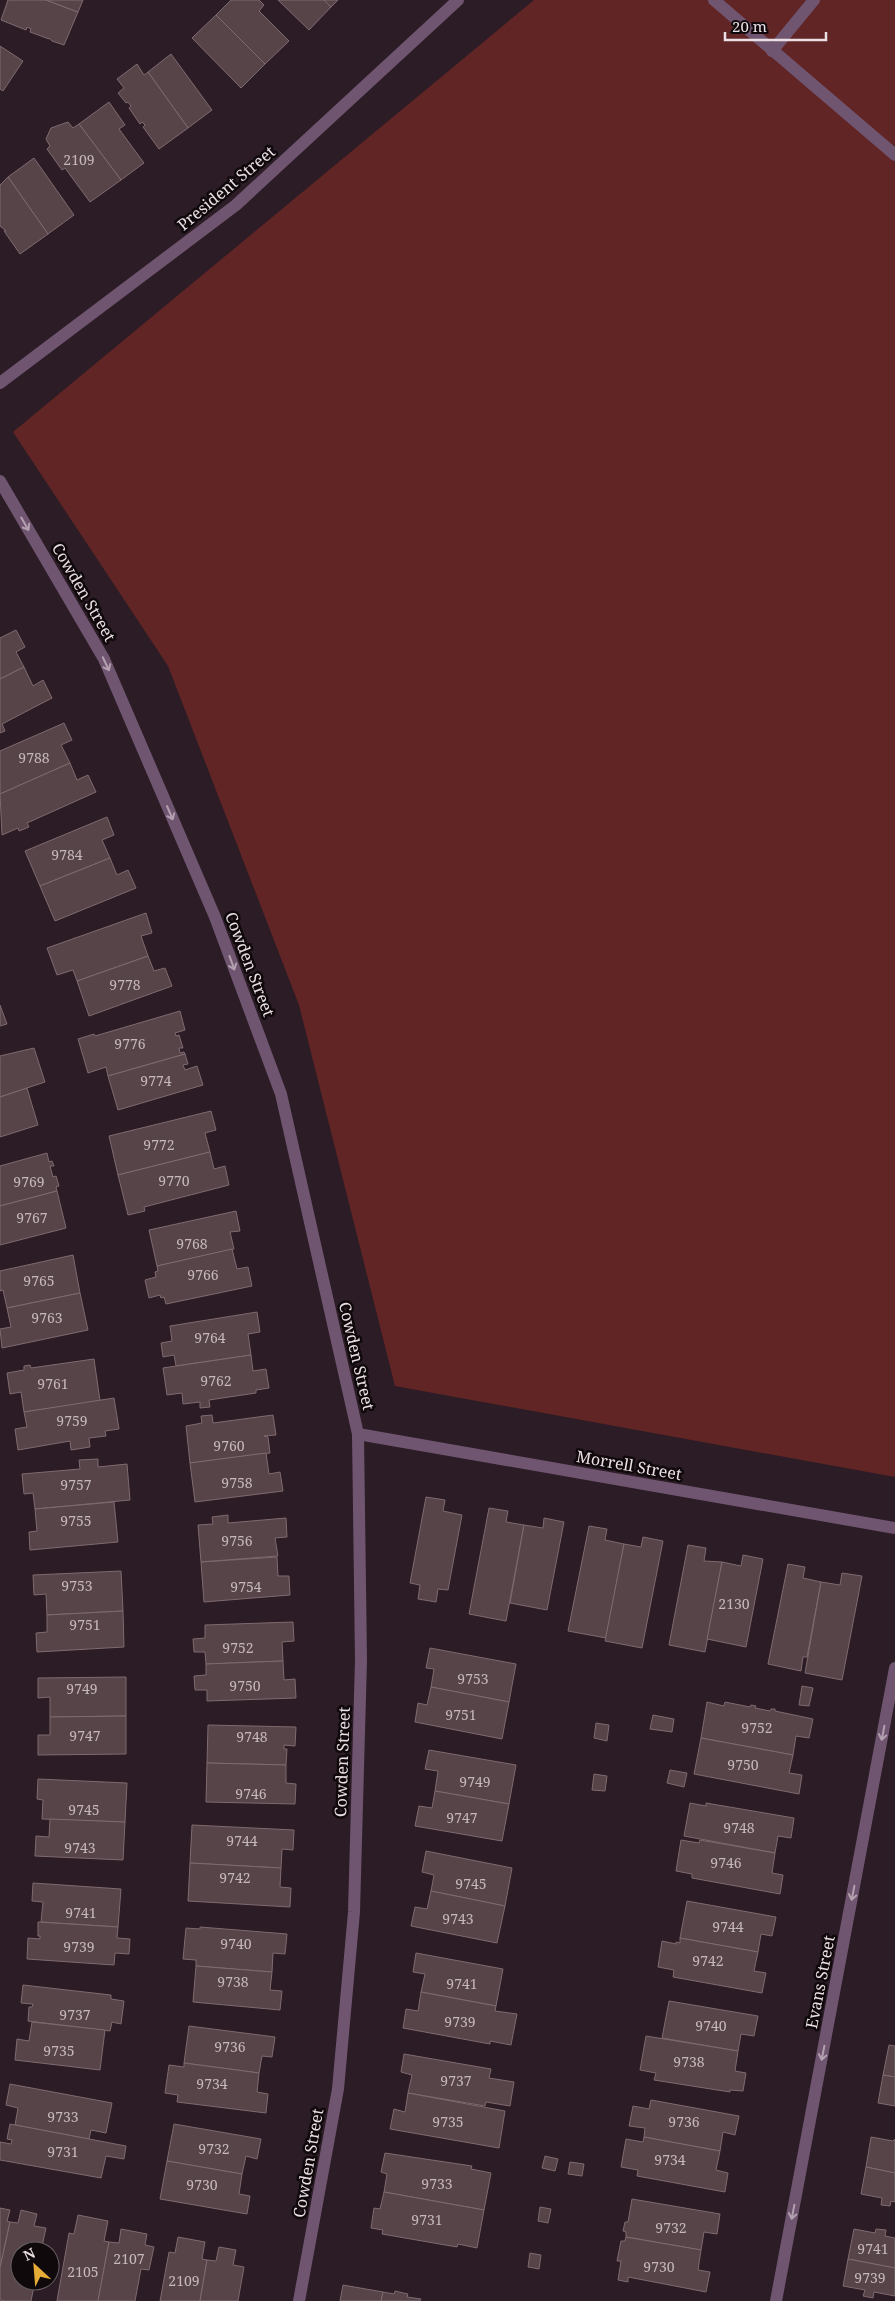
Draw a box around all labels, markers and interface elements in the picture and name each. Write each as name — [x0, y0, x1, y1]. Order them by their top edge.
scale bar — [725, 10, 826, 42]
text: 20 m — [732, 16, 767, 36]
street label: President Street — [172, 140, 280, 235]
house number: 2109 — [63, 150, 95, 169]
one-way arrow — [20, 516, 30, 530]
street label: Cowden Street — [47, 539, 121, 646]
one-way arrow — [101, 656, 111, 671]
house number: 9788 — [18, 748, 50, 767]
one-way arrow — [166, 805, 176, 820]
house number: 9784 — [51, 845, 83, 864]
street label: Cowden Street — [220, 909, 280, 1020]
one-way arrow — [228, 955, 237, 971]
house number: 9778 — [109, 975, 141, 994]
house number: 9776 — [114, 1034, 146, 1053]
house number: 9774 — [140, 1071, 172, 1090]
house number: 9772 — [143, 1135, 175, 1154]
house number: 9770 — [158, 1171, 190, 1190]
house number: 9769 — [13, 1172, 45, 1191]
house number: 9767 — [16, 1208, 48, 1227]
house number: 9768 — [176, 1234, 208, 1253]
house number: 9766 — [187, 1265, 219, 1284]
house number: 9765 — [23, 1271, 55, 1290]
street label: Cowden Street — [334, 1300, 380, 1413]
house number: 9763 — [31, 1308, 63, 1327]
house number: 9764 — [194, 1328, 226, 1347]
house number: 9762 — [200, 1371, 232, 1390]
house number: 9761 — [37, 1374, 69, 1393]
house number: 9759 — [56, 1411, 88, 1430]
house number: 9760 — [213, 1436, 245, 1455]
street label: Morrell Street — [575, 1445, 684, 1485]
house number: 9758 — [221, 1473, 253, 1492]
house number: 9757 — [60, 1475, 92, 1494]
house number: 9755 — [60, 1511, 92, 1530]
house number: 9756 — [221, 1531, 253, 1550]
house number: 9753 — [61, 1576, 93, 1595]
house number: 9754 — [230, 1577, 262, 1596]
house number: 2130 — [718, 1594, 750, 1613]
house number: 9751 — [69, 1615, 101, 1634]
house number: 9752 — [222, 1638, 254, 1657]
house number: 9753 — [457, 1669, 489, 1688]
house number: 9750 — [229, 1676, 261, 1695]
house number: 9749 — [66, 1679, 98, 1698]
house number: 9751 — [445, 1705, 477, 1724]
street label: Cowden Street — [329, 1706, 355, 1818]
house number: 9752 — [741, 1718, 773, 1737]
one-way arrow — [877, 1725, 887, 1741]
house number: 9747 — [69, 1726, 101, 1745]
house number: 9748 — [236, 1727, 268, 1746]
house number: 9750 — [727, 1755, 759, 1774]
house number: 9749 — [459, 1772, 491, 1791]
house number: 9746 — [235, 1784, 267, 1803]
house number: 9745 — [68, 1800, 100, 1819]
house number: 9747 — [446, 1808, 478, 1827]
house number: 9748 — [723, 1818, 755, 1837]
house number: 9744 — [226, 1831, 258, 1850]
house number: 9743 — [64, 1838, 96, 1857]
house number: 9746 — [710, 1853, 742, 1872]
house number: 9742 — [219, 1868, 251, 1887]
house number: 9745 — [455, 1874, 487, 1893]
one-way arrow — [847, 1885, 857, 1901]
house number: 9741 — [65, 1903, 97, 1922]
house number: 9743 — [442, 1909, 474, 1928]
house number: 9744 — [712, 1917, 744, 1936]
street label: Evans Street — [800, 1933, 840, 2031]
house number: 9740 — [220, 1934, 252, 1953]
house number: 9739 — [63, 1937, 95, 1956]
house number: 9742 — [692, 1951, 724, 1970]
house number: 9738 — [217, 1972, 249, 1991]
house number: 9741 — [446, 1974, 478, 1993]
house number: 9737 — [59, 2005, 91, 2024]
house number: 9739 — [444, 2012, 476, 2031]
house number: 9740 — [695, 2016, 727, 2035]
house number: 9736 — [214, 2037, 246, 2056]
house number: 9735 — [43, 2041, 75, 2060]
one-way arrow — [817, 2044, 827, 2060]
house number: 9738 — [673, 2052, 705, 2071]
house number: 9737 — [440, 2071, 472, 2090]
house number: 9734 — [196, 2074, 228, 2093]
street label: Cowden Street — [288, 2106, 328, 2219]
house number: 9733 — [47, 2107, 79, 2126]
house number: 9735 — [432, 2112, 464, 2131]
house number: 9736 — [668, 2112, 700, 2131]
house number: 9732 — [198, 2139, 230, 2158]
house number: 9731 — [47, 2142, 79, 2161]
house number: 9734 — [654, 2150, 686, 2169]
house number: 9733 — [421, 2174, 453, 2193]
house number: 9730 — [186, 2175, 218, 2194]
one-way arrow — [787, 2204, 797, 2220]
house number: 9731 — [411, 2210, 443, 2229]
house number: 9732 — [655, 2218, 687, 2237]
house number: 9741 — [857, 2239, 889, 2258]
north arrow — [10, 2241, 60, 2291]
text: N — [20, 2243, 38, 2265]
house number: 2107 — [113, 2249, 145, 2268]
house number: 9730 — [643, 2257, 675, 2276]
house number: 2105 — [67, 2262, 99, 2281]
house number: 9739 — [854, 2268, 886, 2287]
house number: 2109 — [168, 2271, 200, 2290]

